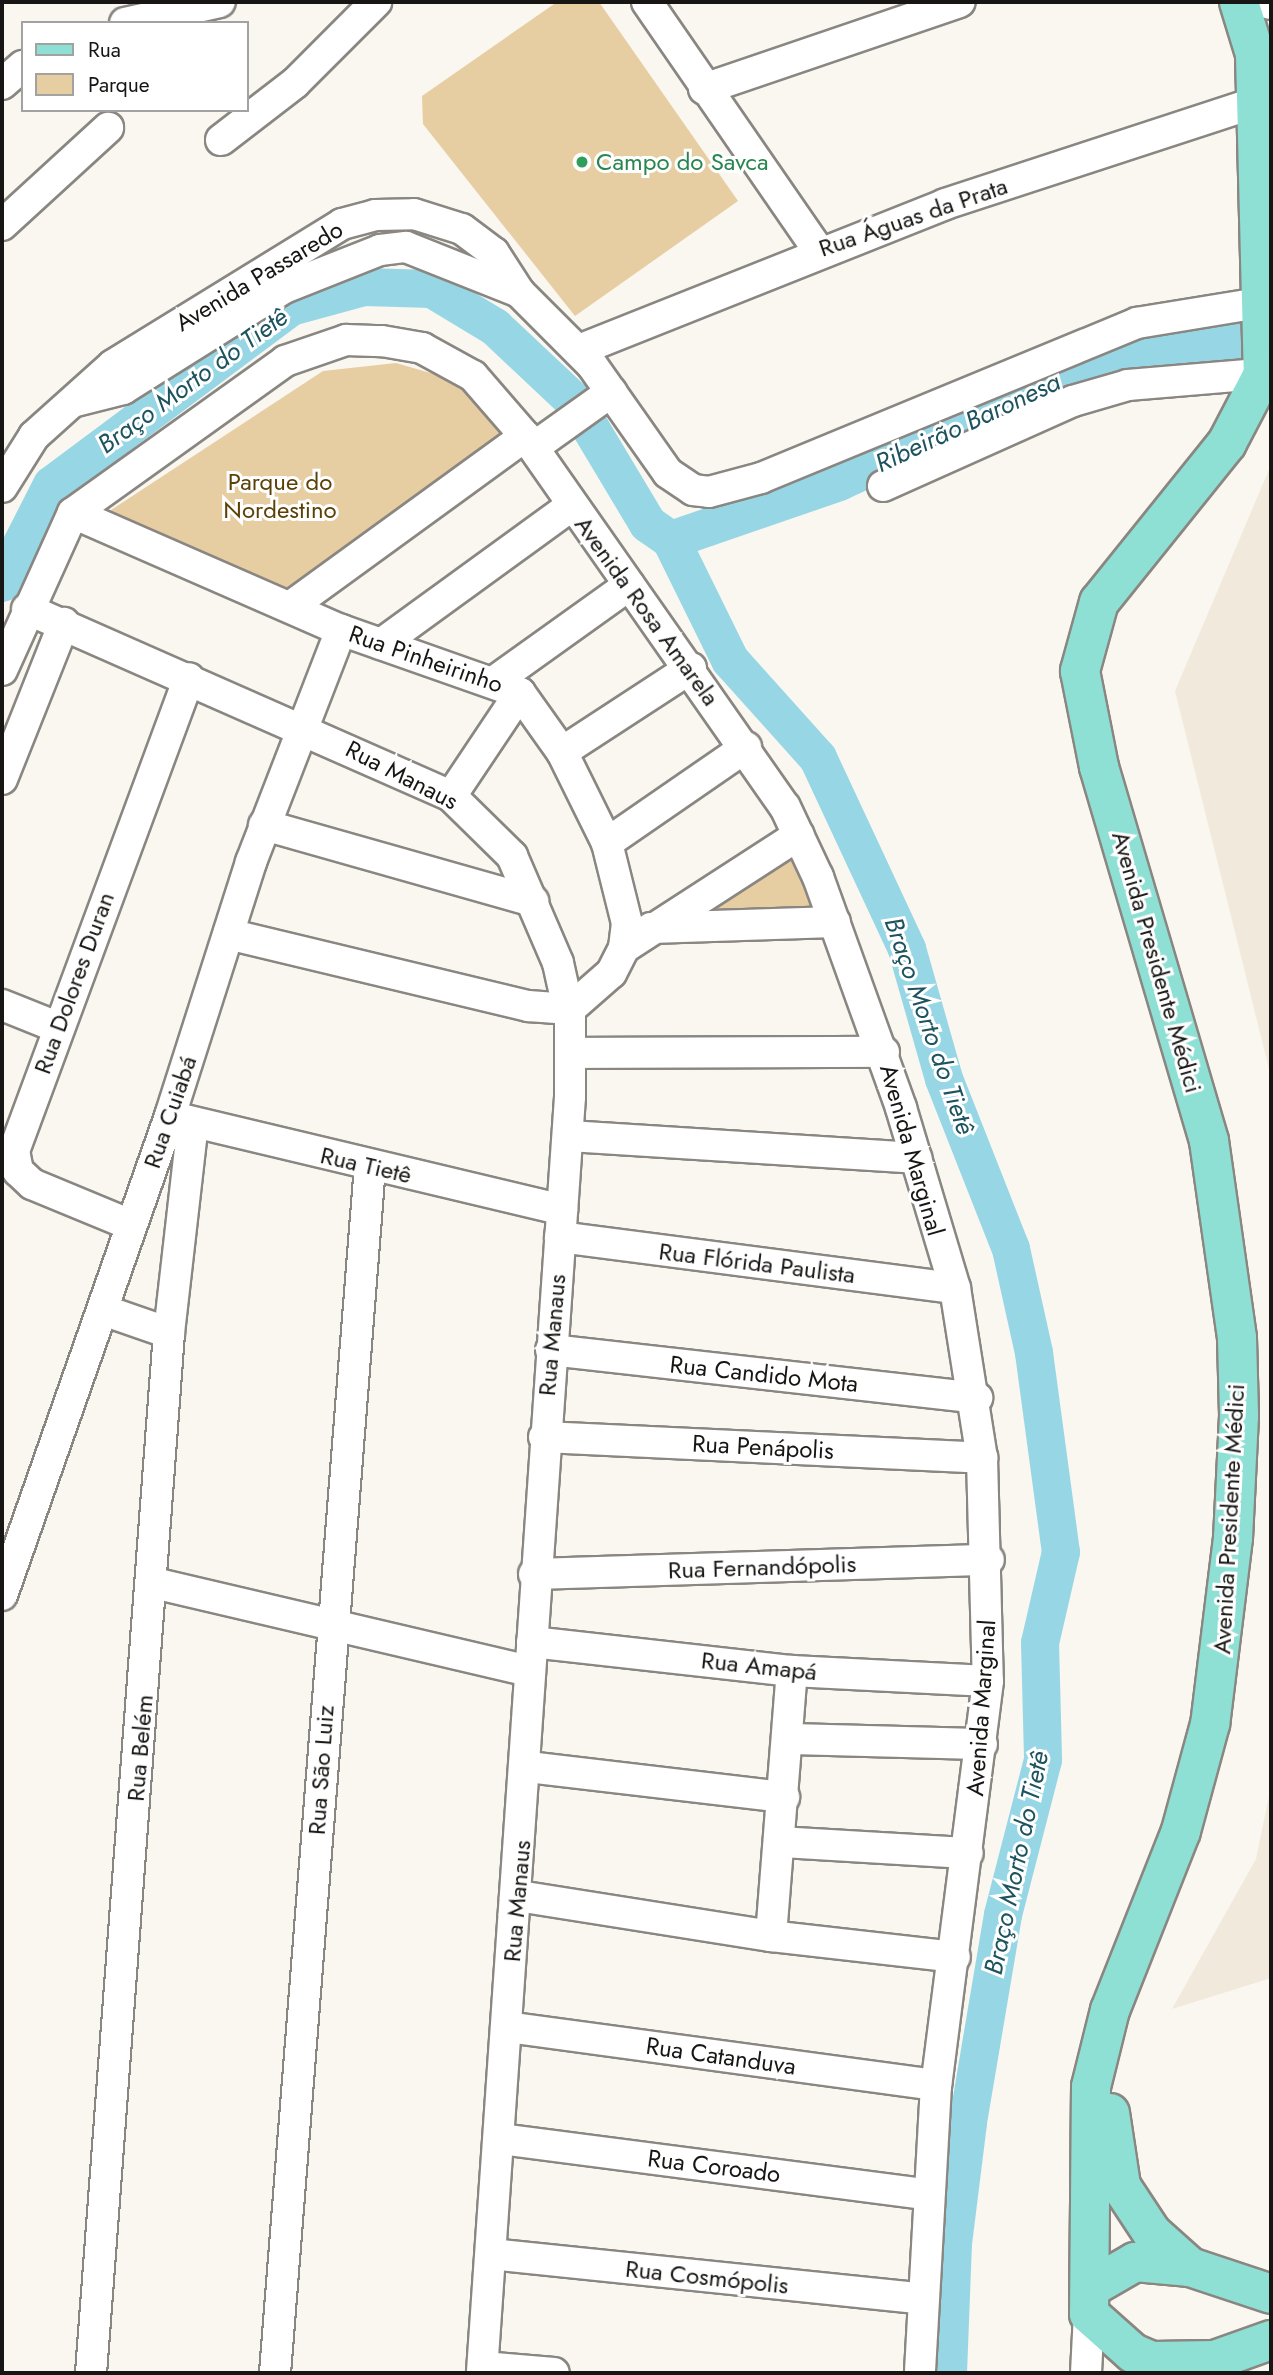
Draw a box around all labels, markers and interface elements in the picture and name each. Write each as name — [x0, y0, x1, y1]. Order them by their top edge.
legend — [21, 21, 248, 112]
text: Rua — [88, 35, 121, 65]
text: Parque — [88, 70, 150, 100]
place label: Campo do Savca — [596, 148, 768, 176]
marker: Campo do Savca — [574, 154, 590, 170]
street label: Rua Águas da Prata — [815, 171, 1011, 263]
street label: Avenida Passaredo — [170, 215, 348, 337]
water label: Braço Morto do Tietê — [92, 301, 294, 461]
water label: Ribeirão Baronesa — [871, 366, 1065, 480]
park label: Parque do Nordestino — [223, 468, 337, 524]
street label: Avenida Rosa Amarela — [569, 511, 725, 711]
street label: Rua Pinheirinho — [345, 619, 507, 699]
street label: Rua Manaus — [341, 734, 463, 816]
street label: Avenida Presidente Médici — [1106, 828, 1208, 1096]
street label: Rua Dolores Duran — [28, 888, 120, 1078]
water label: Braço Morto do Tietê — [877, 913, 981, 1139]
street label: Rua Cuiabá — [137, 1052, 203, 1172]
street label: Avenida Marginal — [874, 1061, 950, 1239]
street label: Rua Tietê — [318, 1141, 414, 1189]
street label: Rua Flórida Paulista — [657, 1237, 857, 1289]
street label: Rua Manaus — [532, 1273, 572, 1397]
street label: Rua Candido Mota — [668, 1350, 860, 1398]
street label: Avenida Presidente Médici — [1208, 1383, 1250, 1655]
street label: Rua Penápolis — [691, 1429, 835, 1465]
street label: Rua Fernandópolis — [667, 1549, 857, 1585]
street label: Avenida Marginal — [960, 1619, 1002, 1797]
street label: Rua Amapá — [700, 1646, 818, 1686]
street label: Rua Belém — [121, 1693, 159, 1803]
street label: Rua São Luiz — [302, 1704, 340, 1836]
water label: Braço Morto do Tietê — [978, 1748, 1056, 1978]
street label: Rua Manaus — [497, 1839, 537, 1963]
street label: Rua Catanduva — [644, 2031, 798, 2081]
street label: Rua Coroado — [646, 2144, 782, 2188]
street label: Rua Cosmópolis — [624, 2254, 790, 2300]

